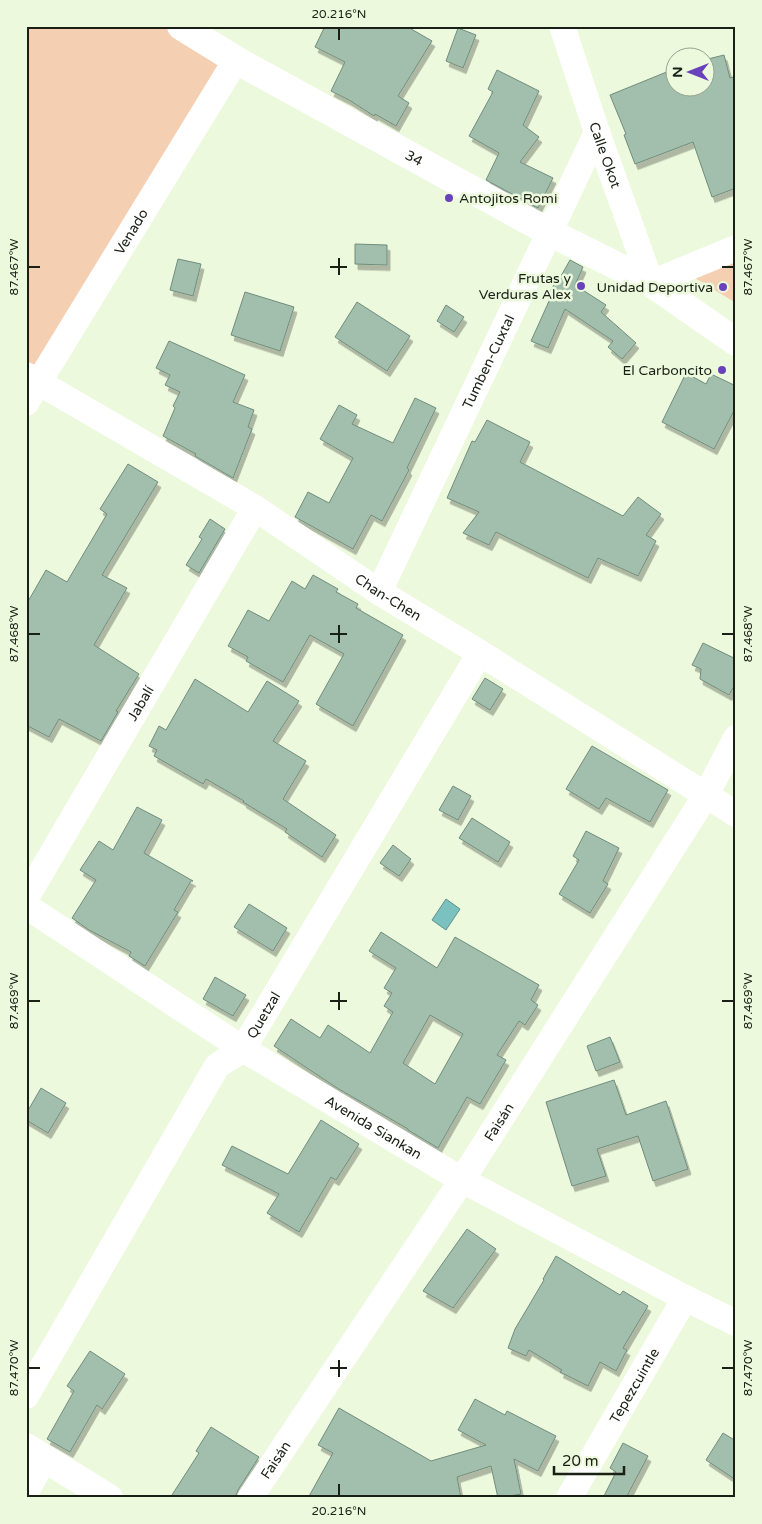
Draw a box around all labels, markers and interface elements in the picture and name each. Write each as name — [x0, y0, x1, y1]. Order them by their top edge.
text: 20.216°N — [312, 7, 366, 21]
north arrow — [664, 48, 714, 98]
text: N — [669, 66, 686, 78]
street label: Calle Okot — [585, 120, 625, 191]
street label: 34 — [402, 147, 426, 170]
place label: Antojitos Romi — [459, 190, 557, 207]
marker: Antojitos Romi — [443, 192, 455, 204]
street label: Venado — [111, 206, 152, 258]
text: 87.467°W — [7, 239, 21, 295]
text: 87.467°W — [741, 239, 755, 295]
place label: Frutas y Verduras Alex — [479, 270, 571, 303]
place label: Unidad Deportiva — [597, 279, 713, 296]
marker: Frutas y Verduras Alex — [575, 280, 587, 292]
marker: Unidad Deportiva — [717, 281, 729, 293]
street label: Tumben-Cuxtal — [459, 312, 518, 412]
place label: El Carboncito — [622, 362, 712, 379]
marker: El Carboncito — [716, 364, 728, 376]
street label: Chan-Chen — [351, 570, 424, 625]
text: 87.468°W — [7, 606, 21, 662]
text: 87.468°W — [741, 606, 755, 662]
street label: Jabalí — [124, 682, 158, 724]
text: 87.469°W — [7, 973, 21, 1029]
text: 87.469°W — [741, 973, 755, 1029]
street label: Quetzal — [243, 989, 284, 1042]
street label: Avenida Siankan — [322, 1092, 425, 1163]
street label: Faisán — [481, 1100, 518, 1144]
text: 87.470°W — [7, 1340, 21, 1396]
text: 87.470°W — [741, 1340, 755, 1396]
street label: Tepezcuintle — [606, 1345, 663, 1426]
street label: Faisán — [257, 1438, 295, 1482]
scale bar — [554, 1444, 624, 1476]
text: 20 m — [562, 1452, 599, 1470]
text: 20.216°N — [312, 1504, 366, 1518]

